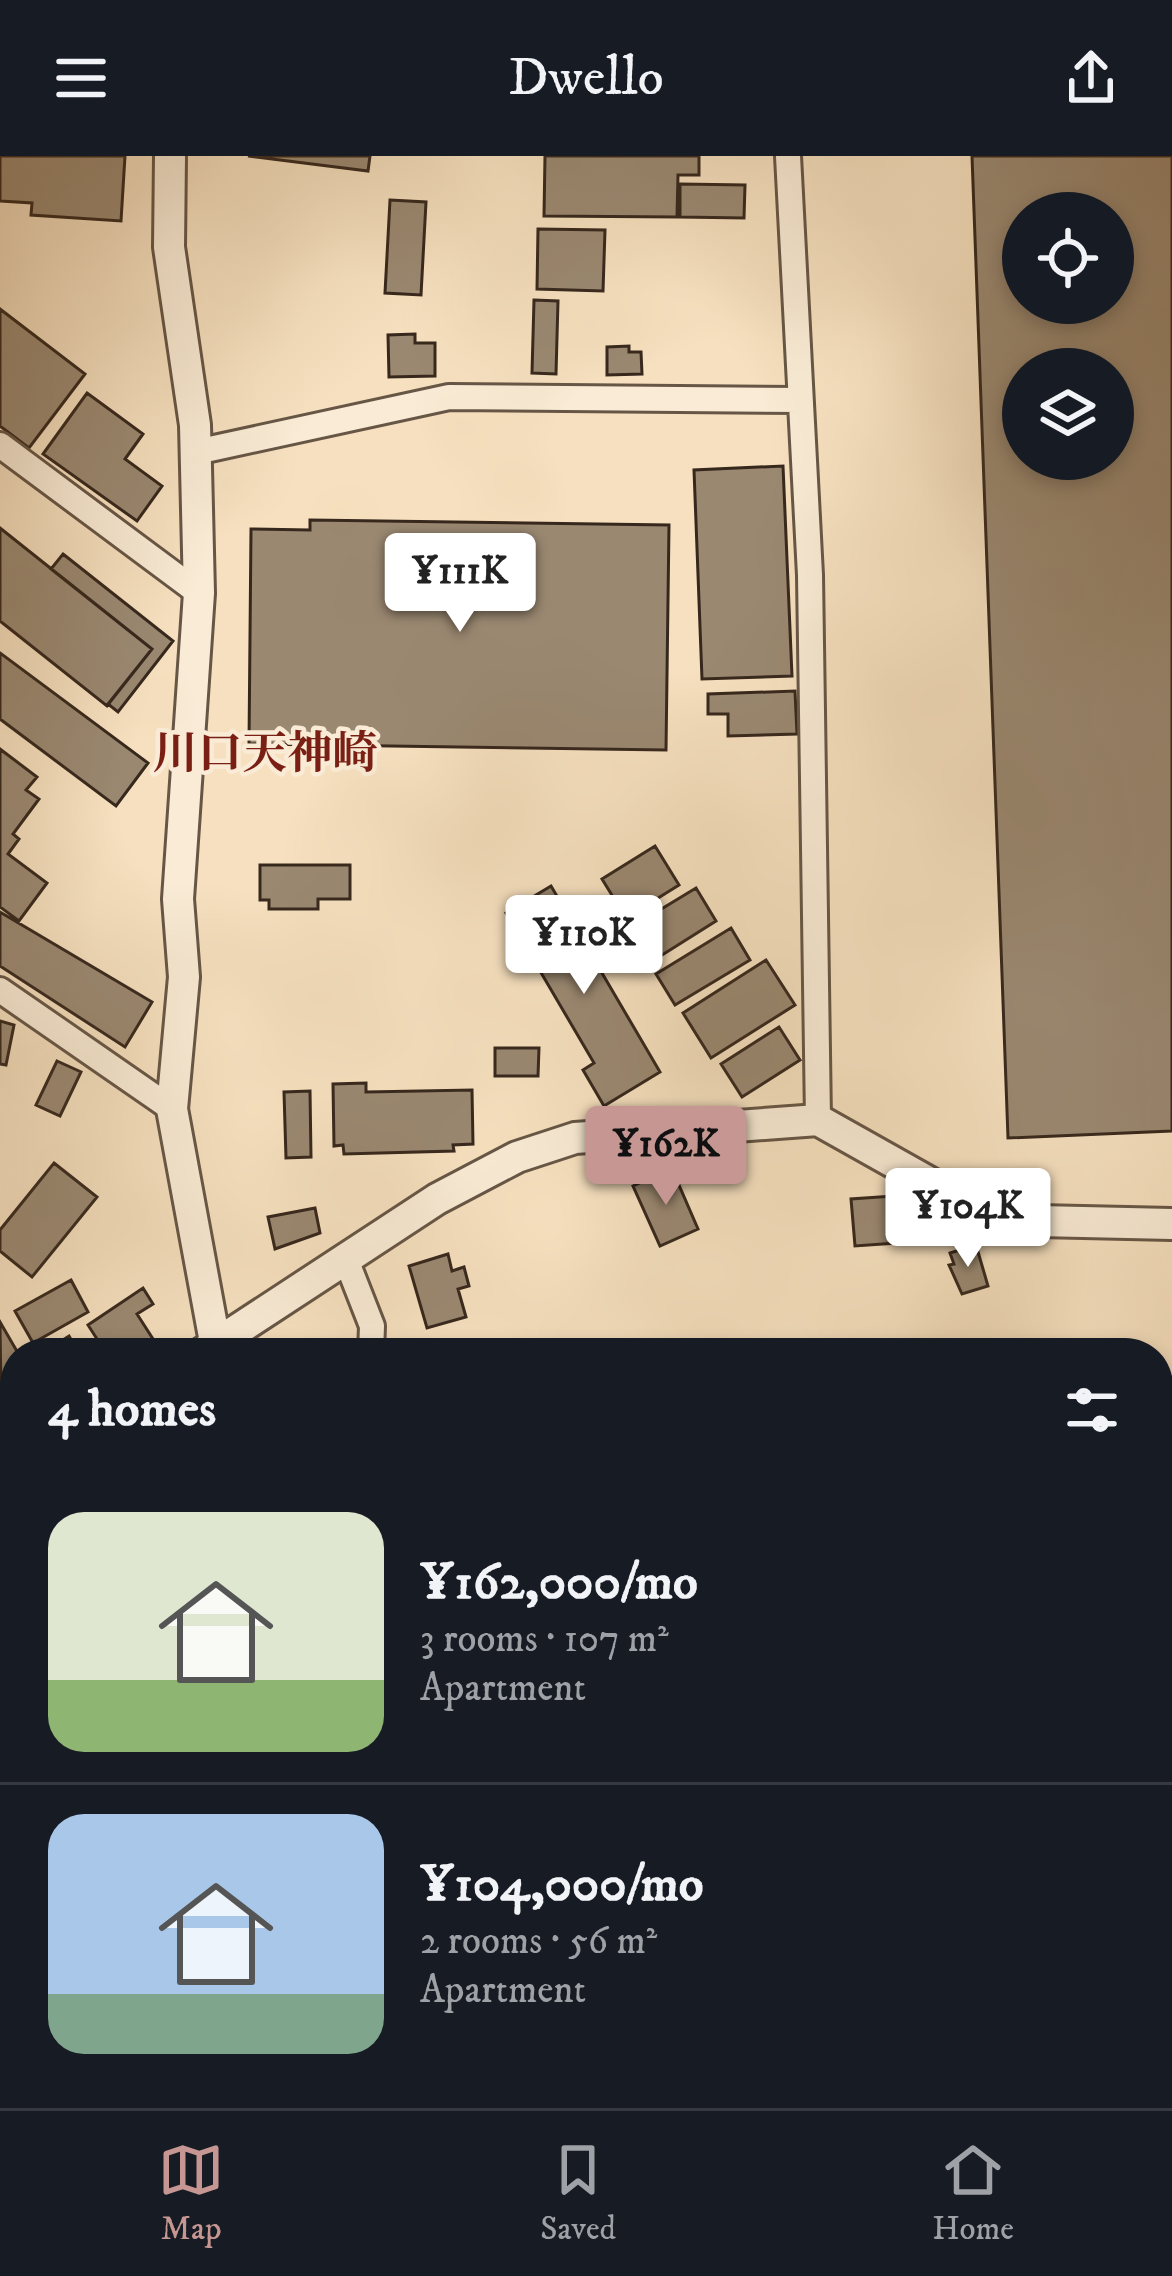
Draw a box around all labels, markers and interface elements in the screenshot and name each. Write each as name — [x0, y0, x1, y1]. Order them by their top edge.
icon: menu — [48, 45, 114, 111]
text: Dwello — [508, 45, 664, 112]
icon: share — [1058, 45, 1124, 111]
map controls — [1002, 192, 1134, 480]
button: locate — [1002, 192, 1134, 324]
button: layers — [1002, 348, 1134, 480]
pin: ¥111K — [376, 533, 544, 635]
text: ¥111K — [412, 547, 508, 596]
district label: 川口天神崎 — [152, 727, 378, 783]
pin: ¥110K — [500, 895, 668, 997]
text: ¥110K — [532, 909, 636, 958]
pin: ¥162K — [582, 1106, 750, 1208]
text: ¥162K — [612, 1120, 720, 1169]
pin: ¥104K — [884, 1168, 1052, 1270]
text: ¥104K — [912, 1182, 1024, 1231]
icon: filters — [1059, 1377, 1125, 1443]
text: 4 homes — [48, 1378, 216, 1442]
text: ¥162,000/mo — [420, 1551, 698, 1615]
icon: home — [144, 1560, 288, 1704]
text: 3 rooms · 107 m² — [420, 1615, 669, 1664]
text: Apartment — [420, 1664, 586, 1713]
text: ¥104,000/mo — [420, 1853, 704, 1917]
icon: home — [144, 1862, 288, 2006]
text: 2 rooms · 56 m² — [420, 1917, 657, 1966]
text: Apartment — [420, 1966, 586, 2015]
tab: Map — [158, 2137, 224, 2250]
tab: Saved — [540, 2137, 616, 2250]
tab: Home — [932, 2137, 1014, 2250]

